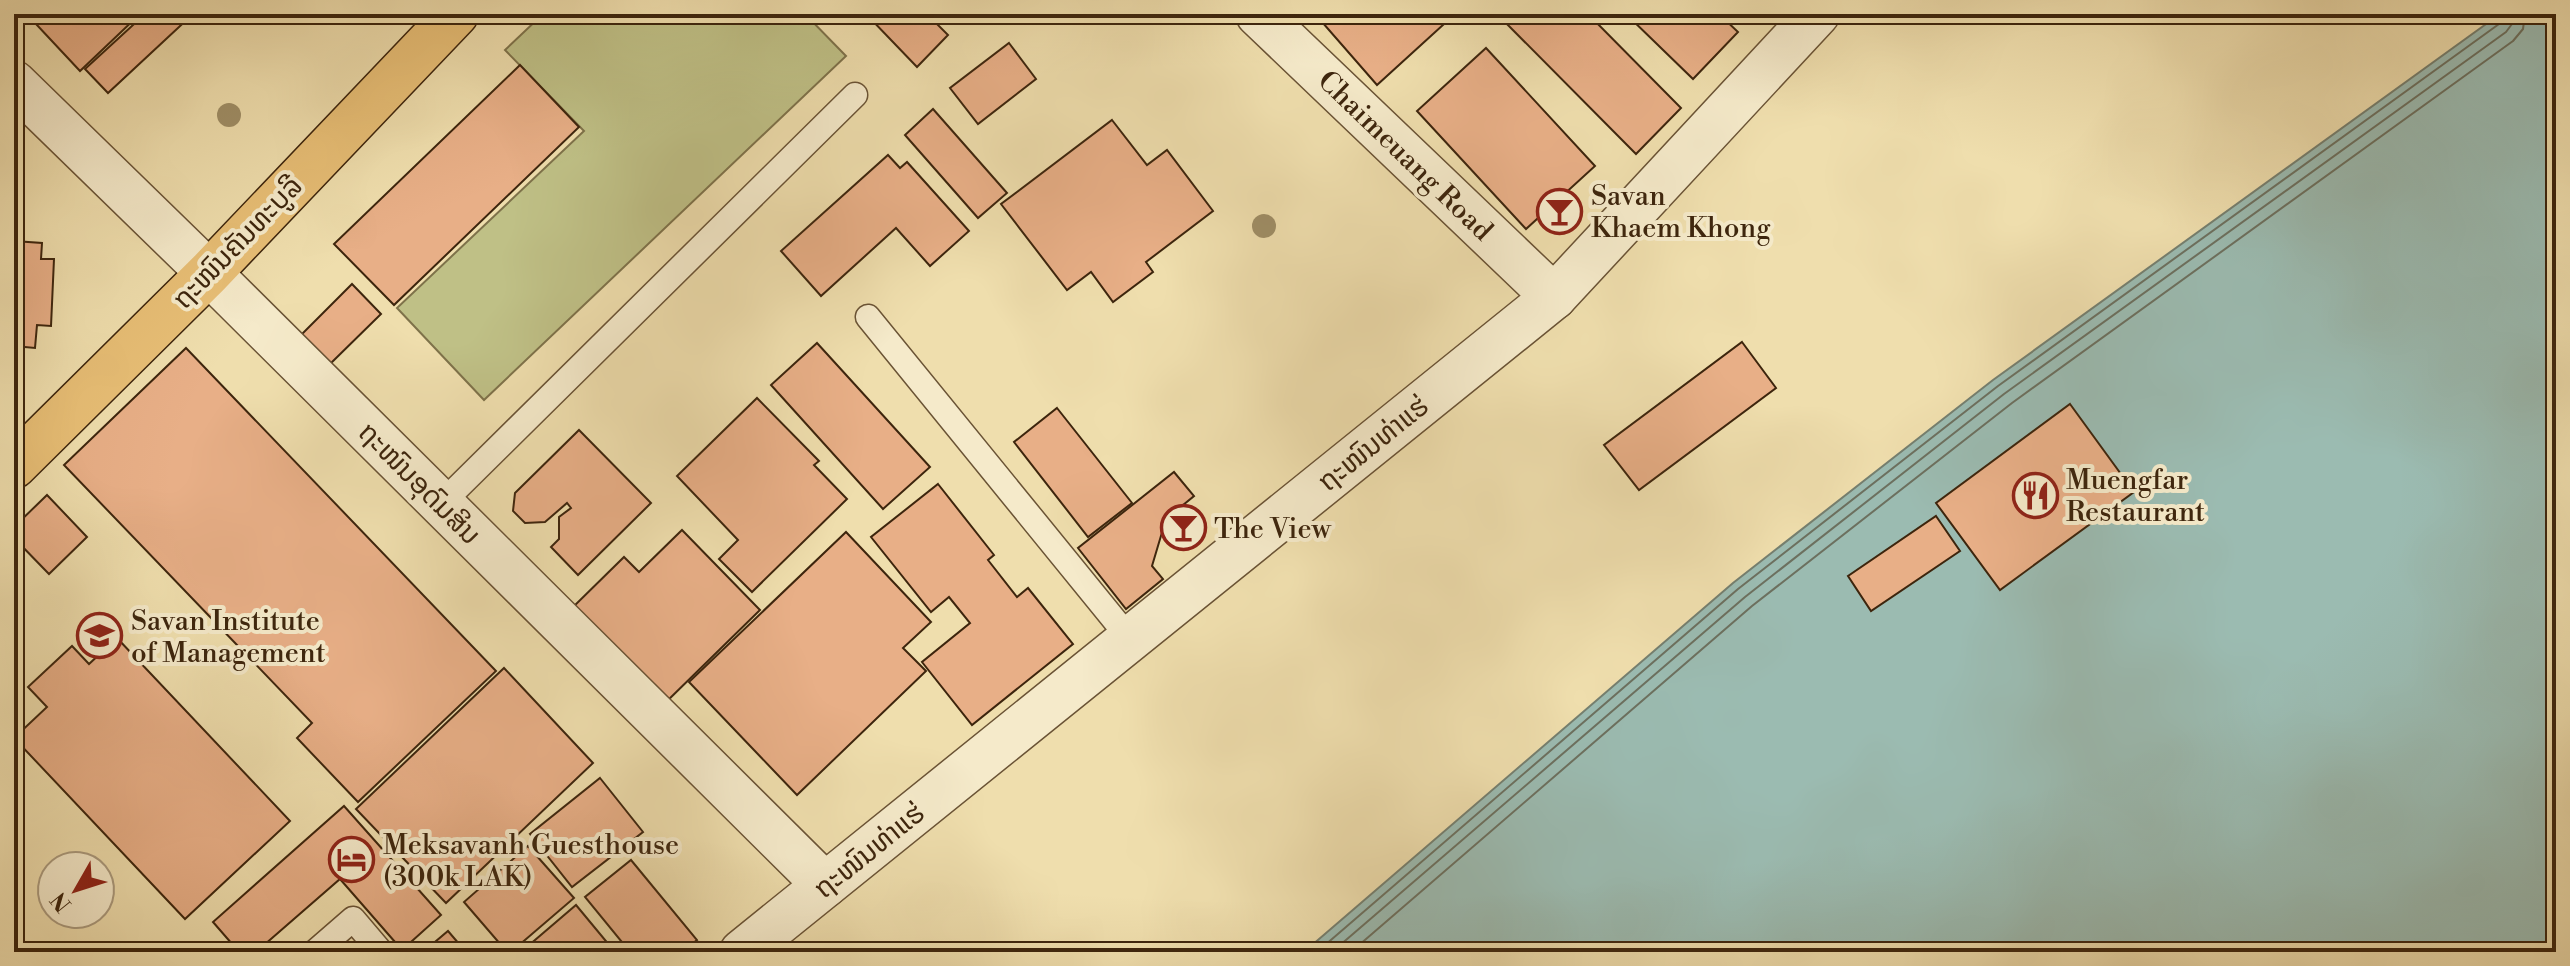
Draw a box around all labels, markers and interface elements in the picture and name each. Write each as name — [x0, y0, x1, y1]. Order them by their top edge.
street label: Chaimeuang Road — [1310, 64, 1500, 249]
street label: ຖະໜົນຄັນທະບູລີ — [166, 169, 310, 317]
place label: Savan Khaem Khong — [1591, 179, 1771, 246]
bar icon: Savan Khaem Khong — [1536, 187, 1584, 235]
street label: ຖະໜົນທ່າແຮ່ — [1311, 389, 1437, 500]
street label: ຖະໜົນອຸດົມສິນ — [350, 415, 488, 553]
place label: Muengfar Restaurant — [2066, 463, 2205, 530]
restaurant icon: Muengfar Restaurant — [2011, 471, 2059, 519]
bar icon: The View — [1159, 504, 1207, 552]
place label: The View — [1214, 512, 1332, 547]
place label: Savan Institute of Management — [131, 604, 326, 671]
school or university icon: Savan Institute of Management — [76, 612, 124, 660]
street label: ຖະໜົນທ່າແຮ່ — [807, 796, 933, 907]
place label: Meksavanh Guesthouse (300k LAK) — [383, 828, 679, 895]
hotel icon: Meksavanh Guesthouse (300k LAK) — [328, 836, 376, 884]
north arrow — [36, 850, 116, 930]
text: N — [45, 886, 78, 917]

